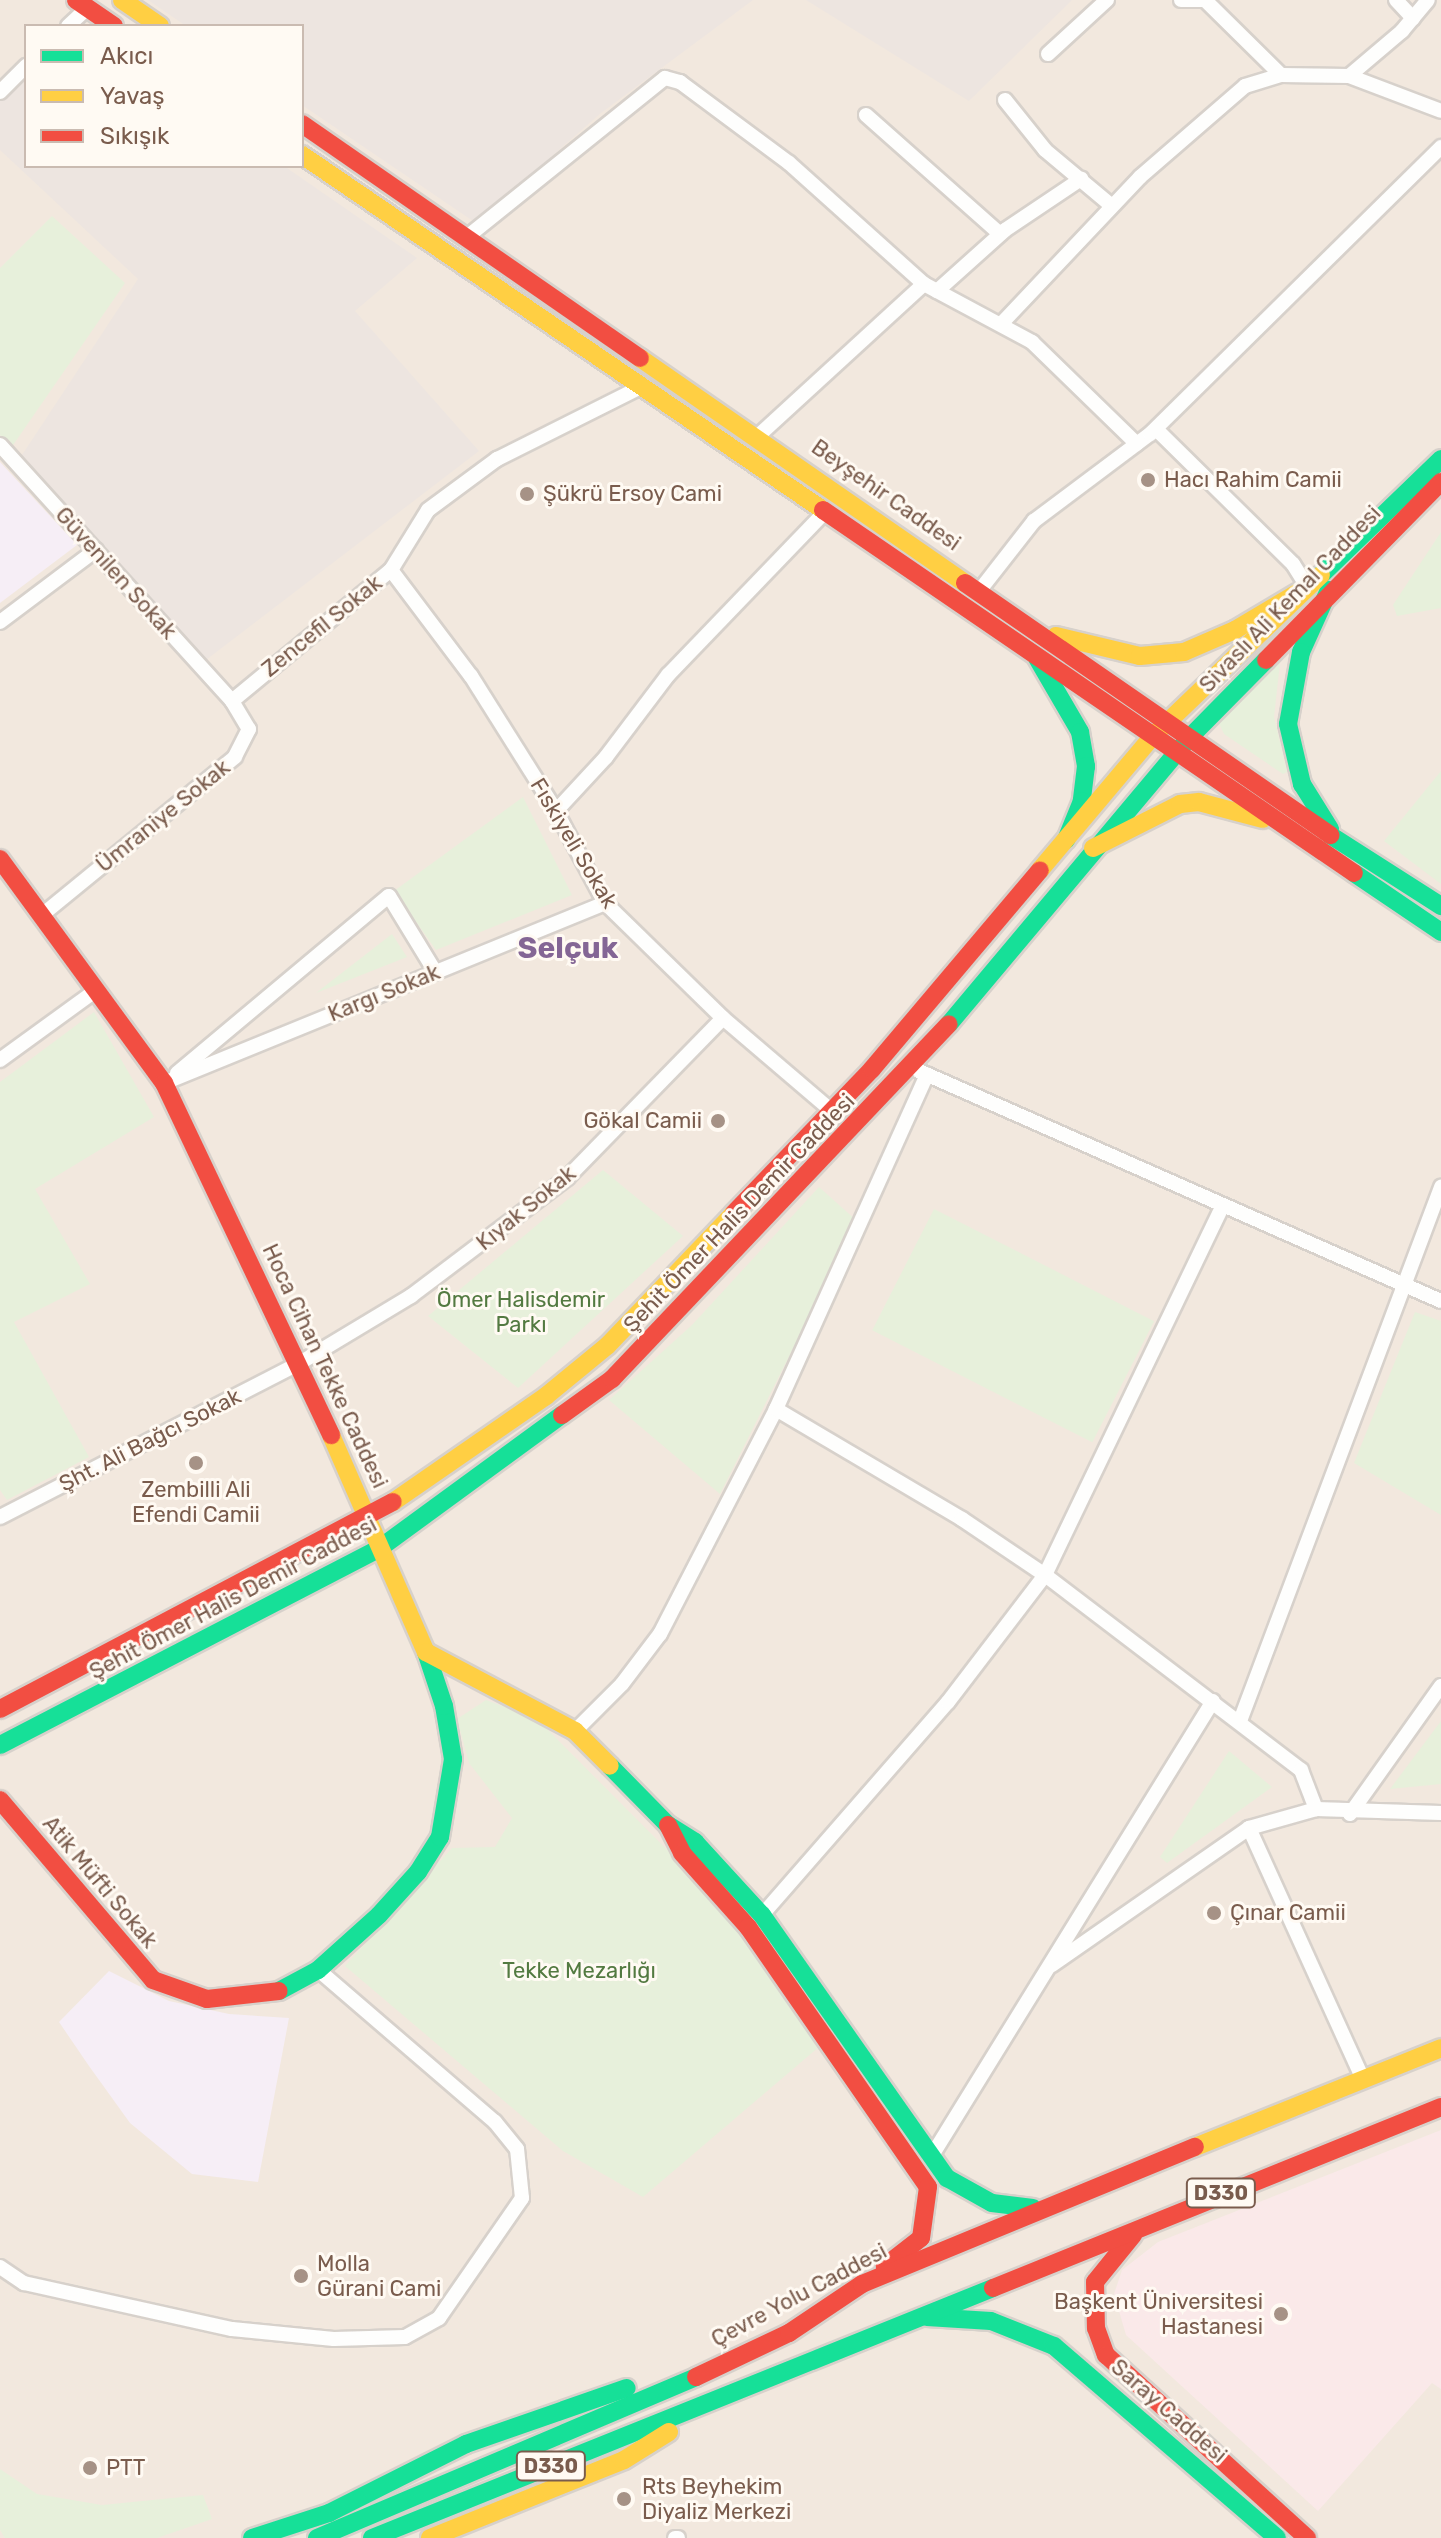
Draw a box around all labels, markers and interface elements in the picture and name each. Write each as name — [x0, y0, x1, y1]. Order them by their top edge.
legend — [24, 24, 304, 168]
text: Akıcı — [100, 42, 153, 70]
text: Yavaş — [100, 82, 164, 110]
text: Sıkışık — [100, 122, 169, 150]
street label: Beyşehir Caddesi — [806, 434, 966, 556]
place label: Hacı Rahim Camii — [1164, 467, 1342, 493]
marker: Hacı Rahim Camii — [1139, 471, 1157, 489]
place label: Şükrü Ersoy Cami — [543, 481, 723, 507]
marker: Şükrü Ersoy Cami — [518, 485, 536, 503]
street label: Sivaslı Ali Kemal Caddesi — [1194, 500, 1386, 698]
street label: Güvenilen Sokak — [50, 502, 182, 644]
street label: Zencefil Sokak — [257, 570, 387, 682]
street label: Ümraniye Sokak — [91, 754, 235, 878]
street label: Fıskiyeli Sokak — [525, 773, 623, 913]
district label: Selçuk — [518, 930, 618, 966]
street label: Kargı Sokak — [324, 959, 444, 1027]
street label: Şehit Ömer Halis Demir Caddesi — [618, 1088, 860, 1338]
place label: Gökal Camii — [583, 1108, 702, 1134]
marker: Gökal Camii — [709, 1112, 727, 1130]
street label: Kıyak Sokak — [471, 1160, 581, 1256]
street label: Hoca Cihan Tekke Caddesi — [257, 1239, 393, 1493]
park label: Ömer Halisdemir Parkı — [437, 1286, 605, 1338]
street label: Şht. Ali Bağcı Sokak — [54, 1383, 246, 1497]
marker: Zembilli Ali Efendi Camii — [187, 1454, 205, 1472]
place label: Zembilli Ali Efendi Camii — [132, 1476, 260, 1528]
street label: Şehit Ömer Halis Demir Caddesi — [85, 1511, 381, 1685]
street label: Atik Müfti Sokak — [37, 1811, 163, 1953]
place label: Çınar Camii — [1230, 1900, 1346, 1926]
marker: Çınar Camii — [1205, 1904, 1223, 1922]
park label: Tekke Mezarlığı — [502, 1958, 656, 1984]
road number: D330 — [1185, 2177, 1257, 2209]
street label: Çevre Yolu Caddesi — [707, 2237, 891, 2353]
place label: Molla Gürani Cami — [317, 2250, 441, 2302]
marker: Molla Gürani Cami — [292, 2267, 310, 2285]
place label: Başkent Üniversitesi Hastanesi — [1054, 2288, 1263, 2340]
marker: Başkent Üniversitesi Hastanesi — [1270, 2303, 1292, 2325]
street label: Saray Caddesi — [1106, 2353, 1232, 2469]
road number: D330 — [515, 2450, 587, 2482]
place label: PTT — [106, 2455, 146, 2481]
marker: PTT — [81, 2459, 99, 2477]
place label: Rts Beyhekim Diyaliz Merkezi — [642, 2473, 791, 2524]
marker: Rts Beyhekim Diyaliz Merkezi — [613, 2488, 635, 2510]

